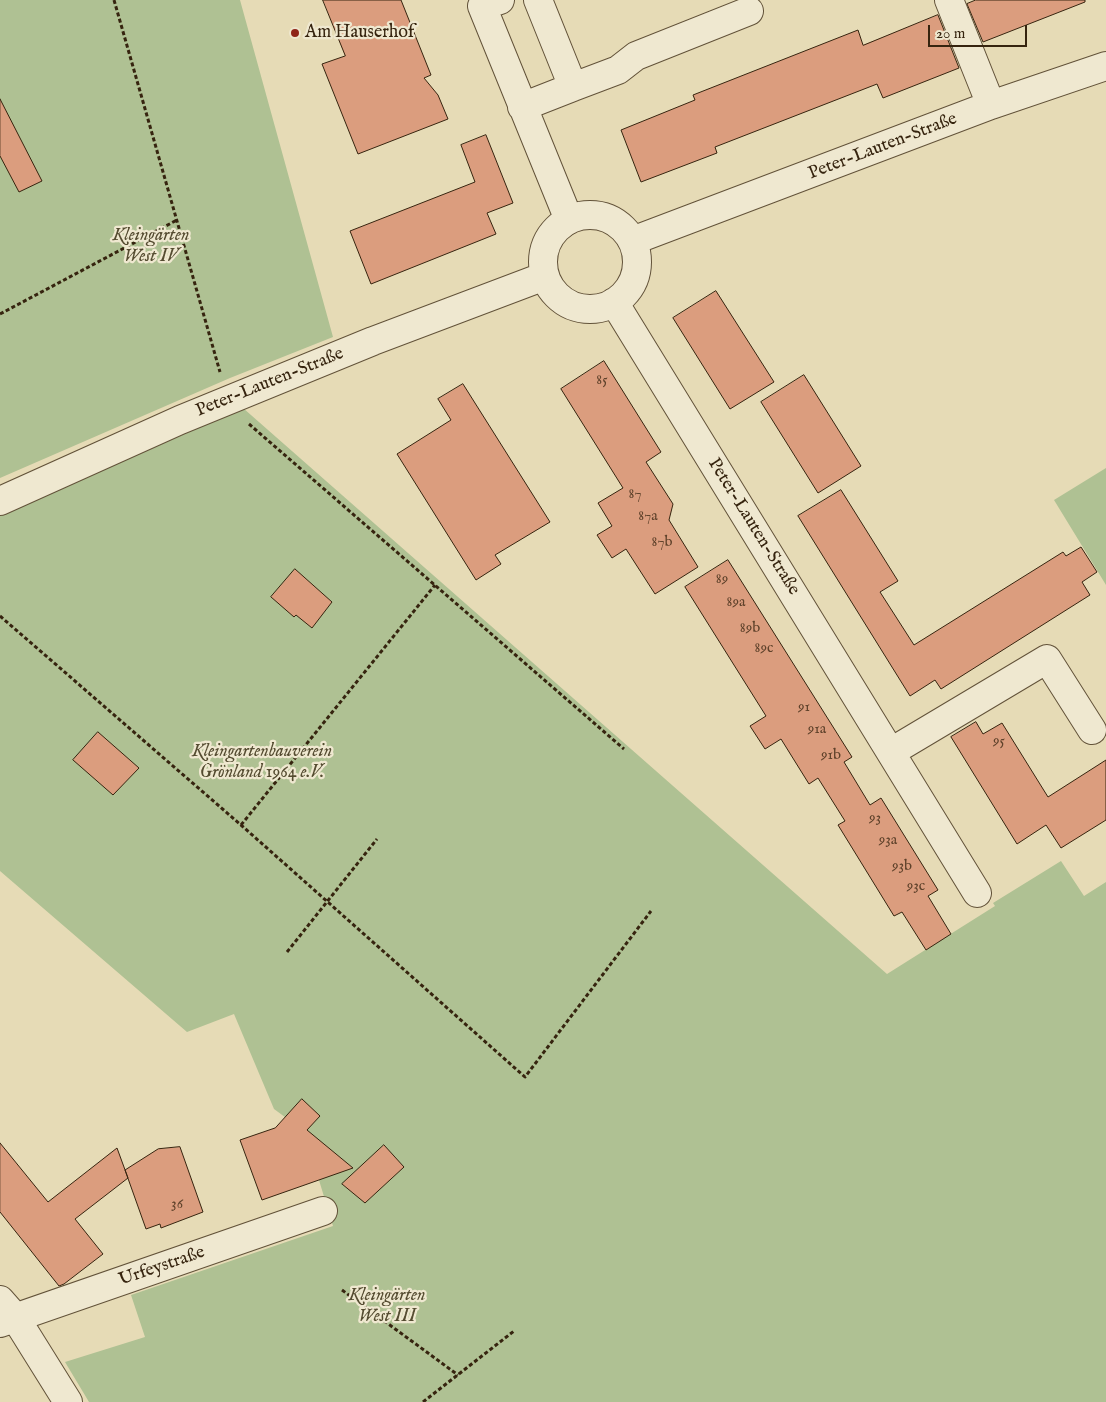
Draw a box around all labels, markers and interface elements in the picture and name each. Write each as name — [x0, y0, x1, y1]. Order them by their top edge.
scale bar — [931, 15, 1030, 47]
place label: Am Hauserhof — [305, 22, 414, 44]
text: 20 m — [936, 24, 965, 43]
marker: Am Hauserhof — [289, 27, 301, 39]
street label: Peter-Lauten-Straße — [806, 109, 960, 185]
park label: Kleingärten West IV — [113, 225, 189, 268]
street label: Peter-Lauten-Straße — [193, 343, 347, 423]
house number: 85 — [596, 372, 608, 390]
street label: Peter-Lauten-Straße — [702, 455, 804, 599]
house number: 87 — [629, 486, 641, 504]
house number: 87a — [638, 508, 658, 526]
house number: 87b — [652, 534, 672, 552]
house number: 89 — [716, 571, 728, 589]
house number: 89a — [727, 594, 745, 612]
house number: 89b — [740, 620, 760, 638]
house number: 89c — [755, 640, 773, 658]
house number: 91 — [798, 699, 810, 717]
house number: 91a — [808, 721, 826, 739]
house number: 95 — [993, 733, 1005, 751]
park label: Kleingartenbauverein Grönland 1964 e.V. — [192, 741, 332, 784]
house number: 91b — [821, 747, 841, 765]
house number: 93 — [869, 810, 881, 828]
house number: 93a — [879, 832, 897, 850]
house number: 93b — [892, 858, 912, 876]
house number: 93c — [907, 878, 925, 896]
house number: 36 — [171, 1196, 183, 1214]
street label: Urfeystraße — [116, 1242, 208, 1292]
park label: Kleingärten West III — [349, 1285, 425, 1328]

